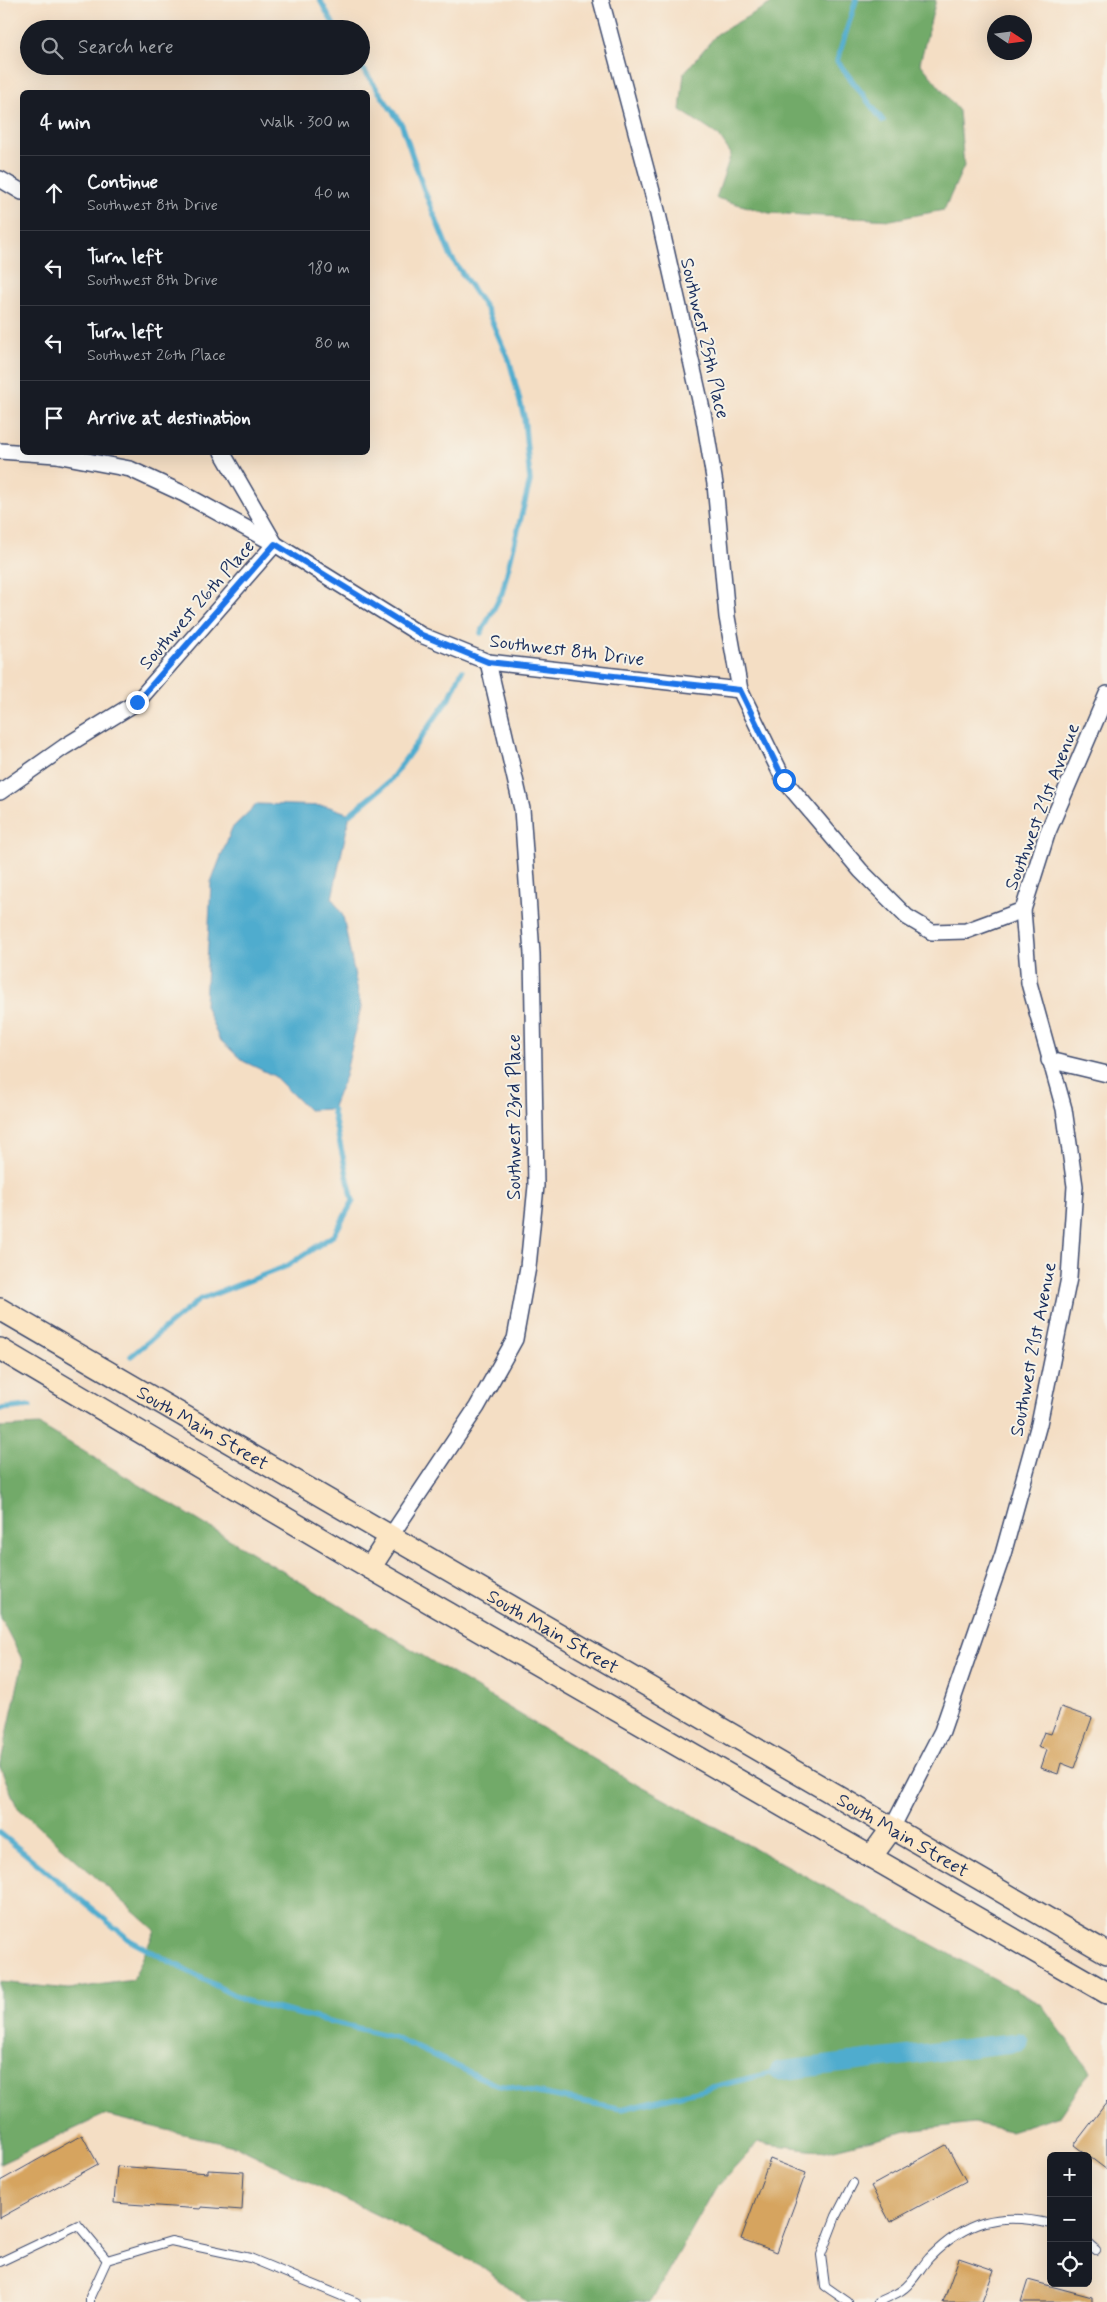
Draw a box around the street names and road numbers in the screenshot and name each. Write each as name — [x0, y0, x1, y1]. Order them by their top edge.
street label: Southwest 25th Place — [674, 255, 735, 421]
street label: Southwest 26th Place — [134, 535, 261, 675]
street label: Southwest 8th Drive — [488, 629, 646, 672]
street label: Southwest 21st Avenue — [999, 719, 1086, 894]
street label: Southwest 23rd Place — [502, 1034, 527, 1200]
street label: Southwest 21st Avenue — [1004, 1260, 1063, 1439]
street label: South Main Street — [132, 1380, 273, 1477]
street label: South Main Street — [482, 1584, 623, 1680]
street label: South Main Street — [832, 1788, 973, 1884]

